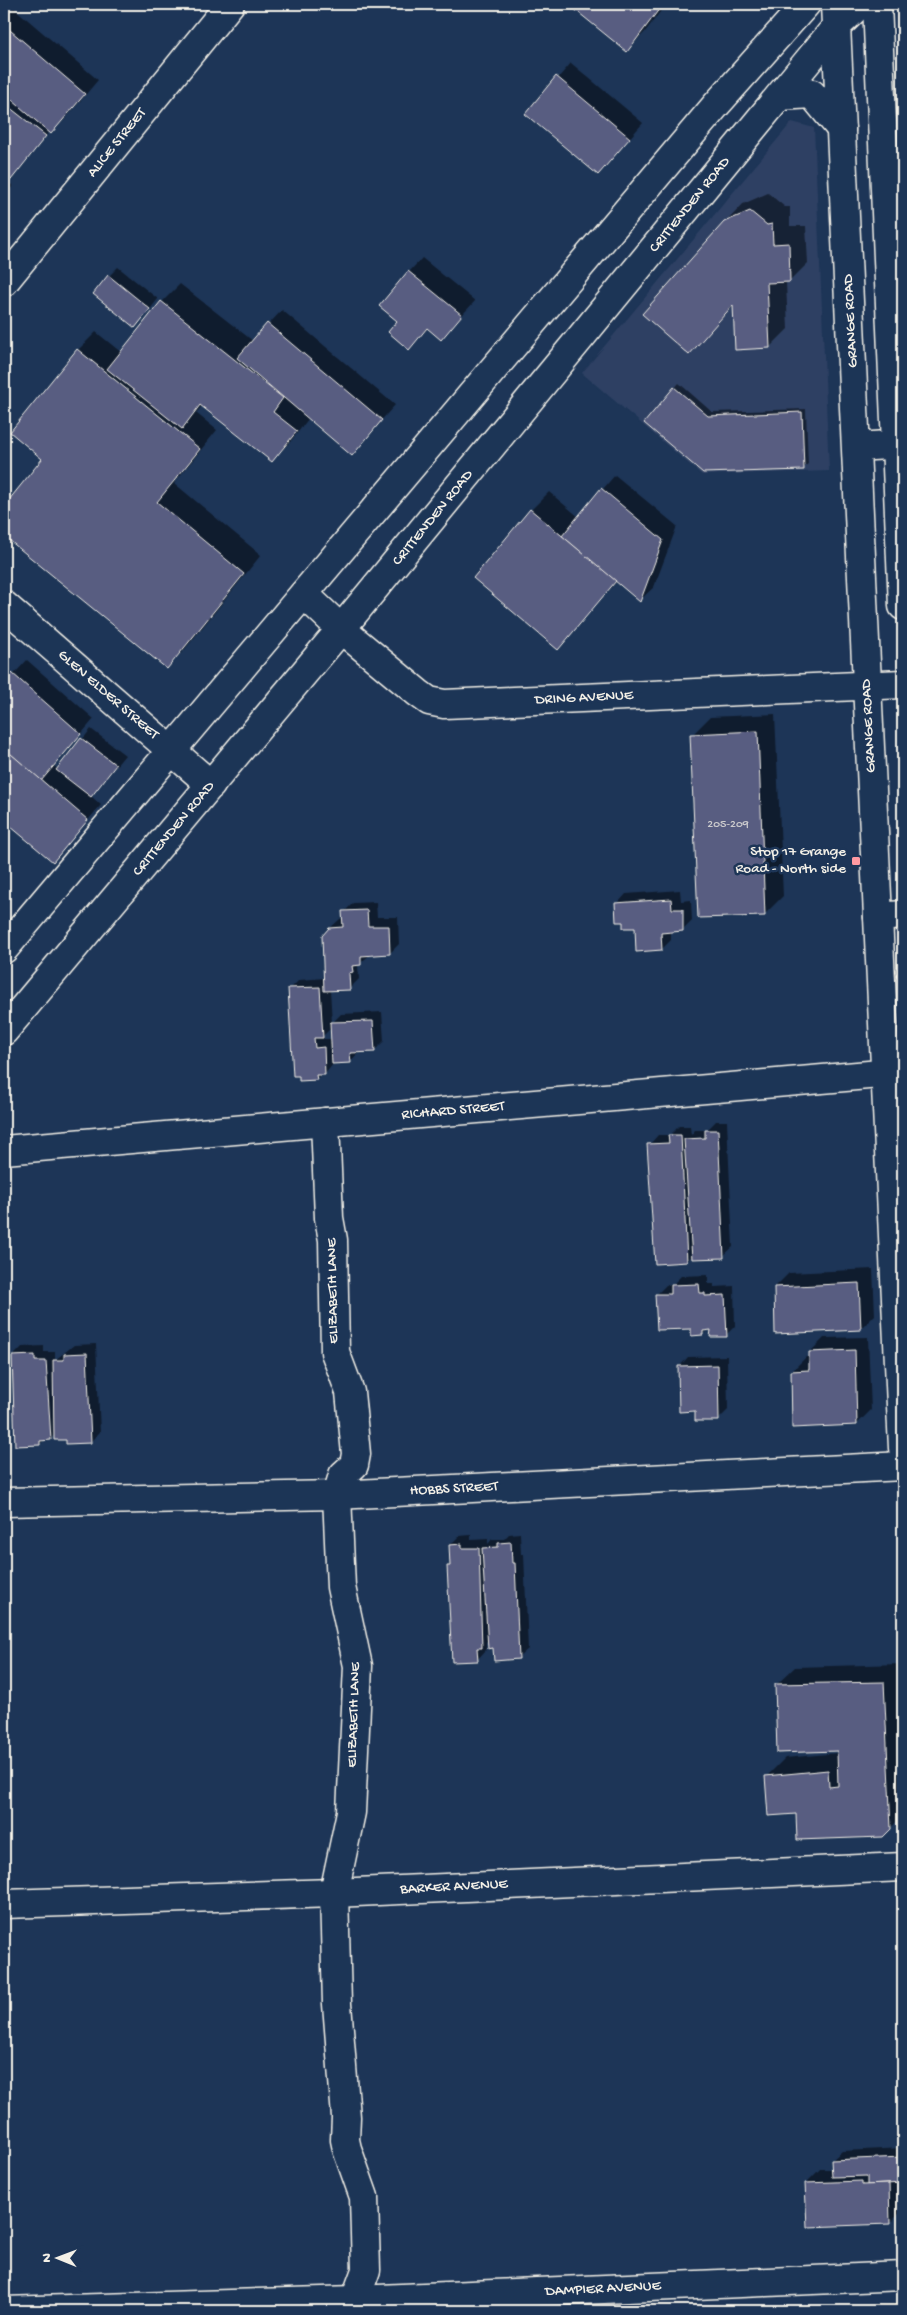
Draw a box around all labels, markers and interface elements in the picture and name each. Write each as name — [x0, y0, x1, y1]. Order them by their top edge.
street label: ALICE STREET — [84, 104, 151, 181]
street label: CRITTENDEN ROAD — [646, 153, 734, 257]
street label: GRANGE ROAD — [840, 273, 862, 368]
street label: CRITTENDEN ROAD — [389, 466, 477, 570]
street label: GLEN ELDER STREET — [54, 646, 163, 745]
street label: GRANGE ROAD — [858, 678, 880, 773]
street label: DRING AVENUE — [533, 686, 634, 710]
street label: CRITTENDEN ROAD — [129, 778, 219, 880]
house number: 205-209 — [707, 818, 749, 832]
place label: Stop 17 Grange Road - North side — [735, 843, 846, 878]
marker: Stop 17 Grange Road - North side — [850, 855, 862, 867]
street label: RICHARD STREET — [401, 1097, 506, 1124]
street label: ELIZABETH LANE — [323, 1238, 343, 1344]
street label: HOBBS STREET — [409, 1478, 500, 1500]
street label: ELIZABETH LANE — [343, 1661, 365, 1768]
street label: BARKER AVENUE — [399, 1875, 509, 1899]
north arrow — [32, 2232, 82, 2282]
text: N — [39, 2253, 56, 2263]
street label: DAMPIER AVENUE — [544, 2277, 662, 2301]

